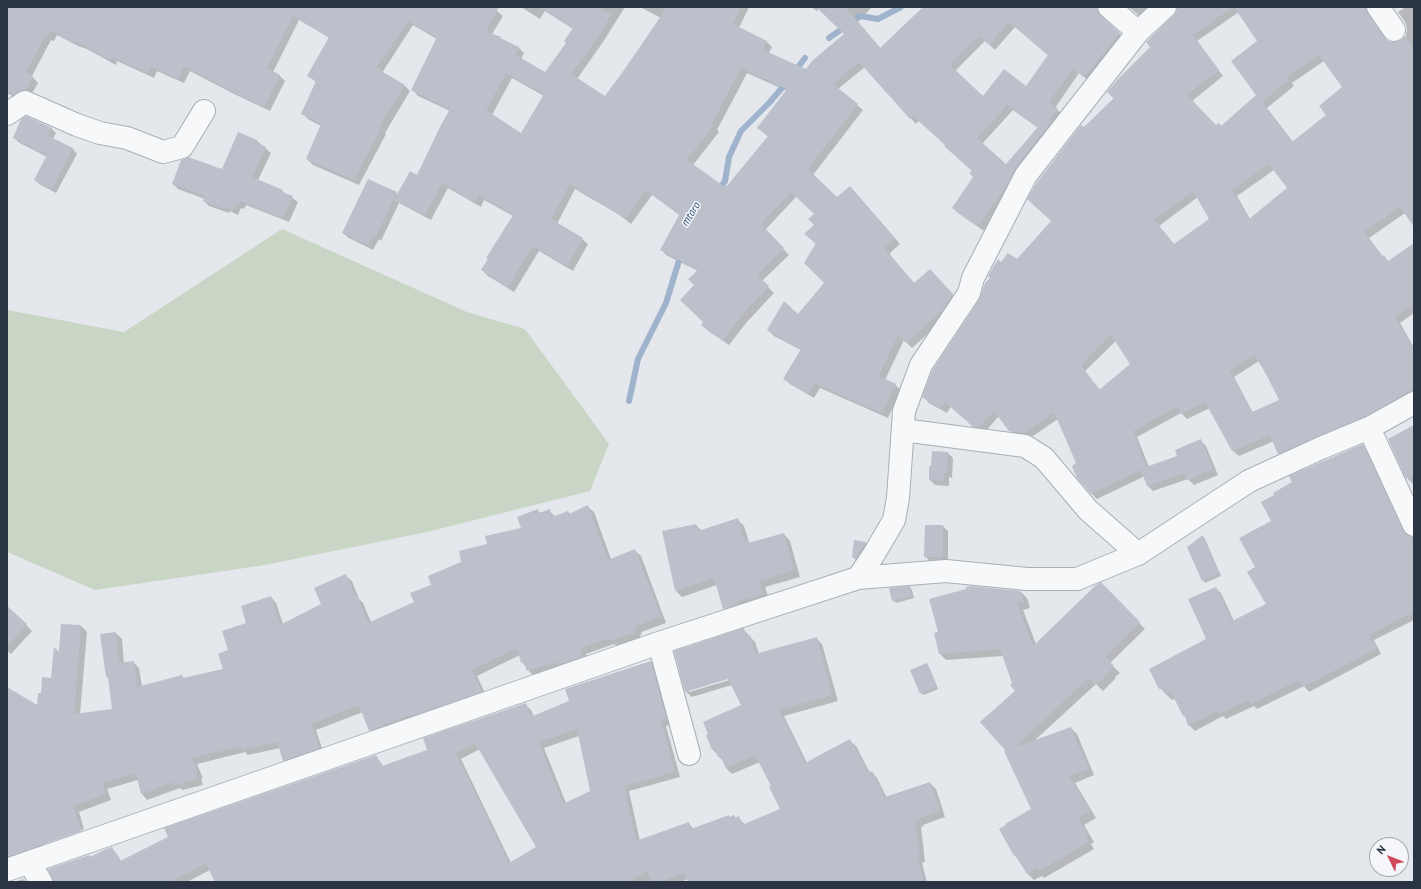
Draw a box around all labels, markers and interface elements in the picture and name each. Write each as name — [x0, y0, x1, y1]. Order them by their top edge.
water label: mtaro — [678, 199, 704, 229]
north arrow — [1369, 837, 1409, 877]
text: N — [1373, 842, 1389, 857]

